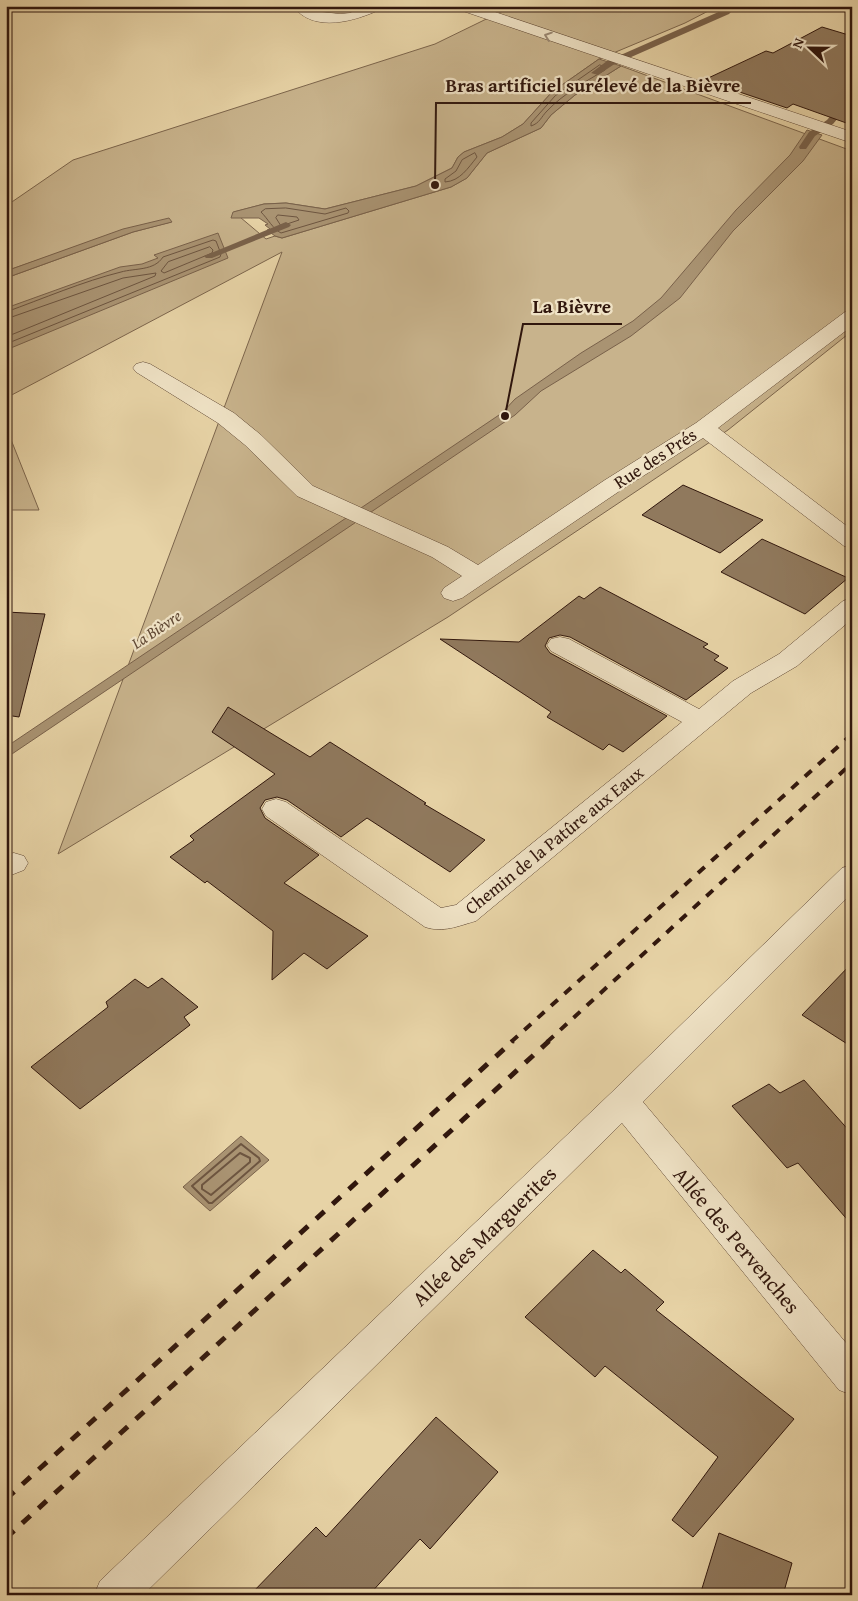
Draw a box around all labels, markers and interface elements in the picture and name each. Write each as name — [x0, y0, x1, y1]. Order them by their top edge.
north arrow — [786, 22, 836, 72]
one-way arrow — [545, 32, 553, 42]
text: N — [787, 34, 809, 51]
callout: Bras artificiel surélevé de la Bièvre — [436, 69, 751, 103]
text: Bras artificiel surélevé de la Bièvre — [446, 71, 740, 99]
callout: La Bièvre — [523, 290, 622, 324]
text: La Bièvre — [533, 292, 611, 320]
street label: Rue des Prés — [608, 421, 702, 495]
water label: La Bièvre — [125, 603, 186, 655]
street label: Chemin de la Patûre aux Eaux — [459, 759, 650, 921]
street label: Allée des Marguerites — [405, 1159, 563, 1313]
street label: Allée des Pervenches — [666, 1160, 808, 1320]

